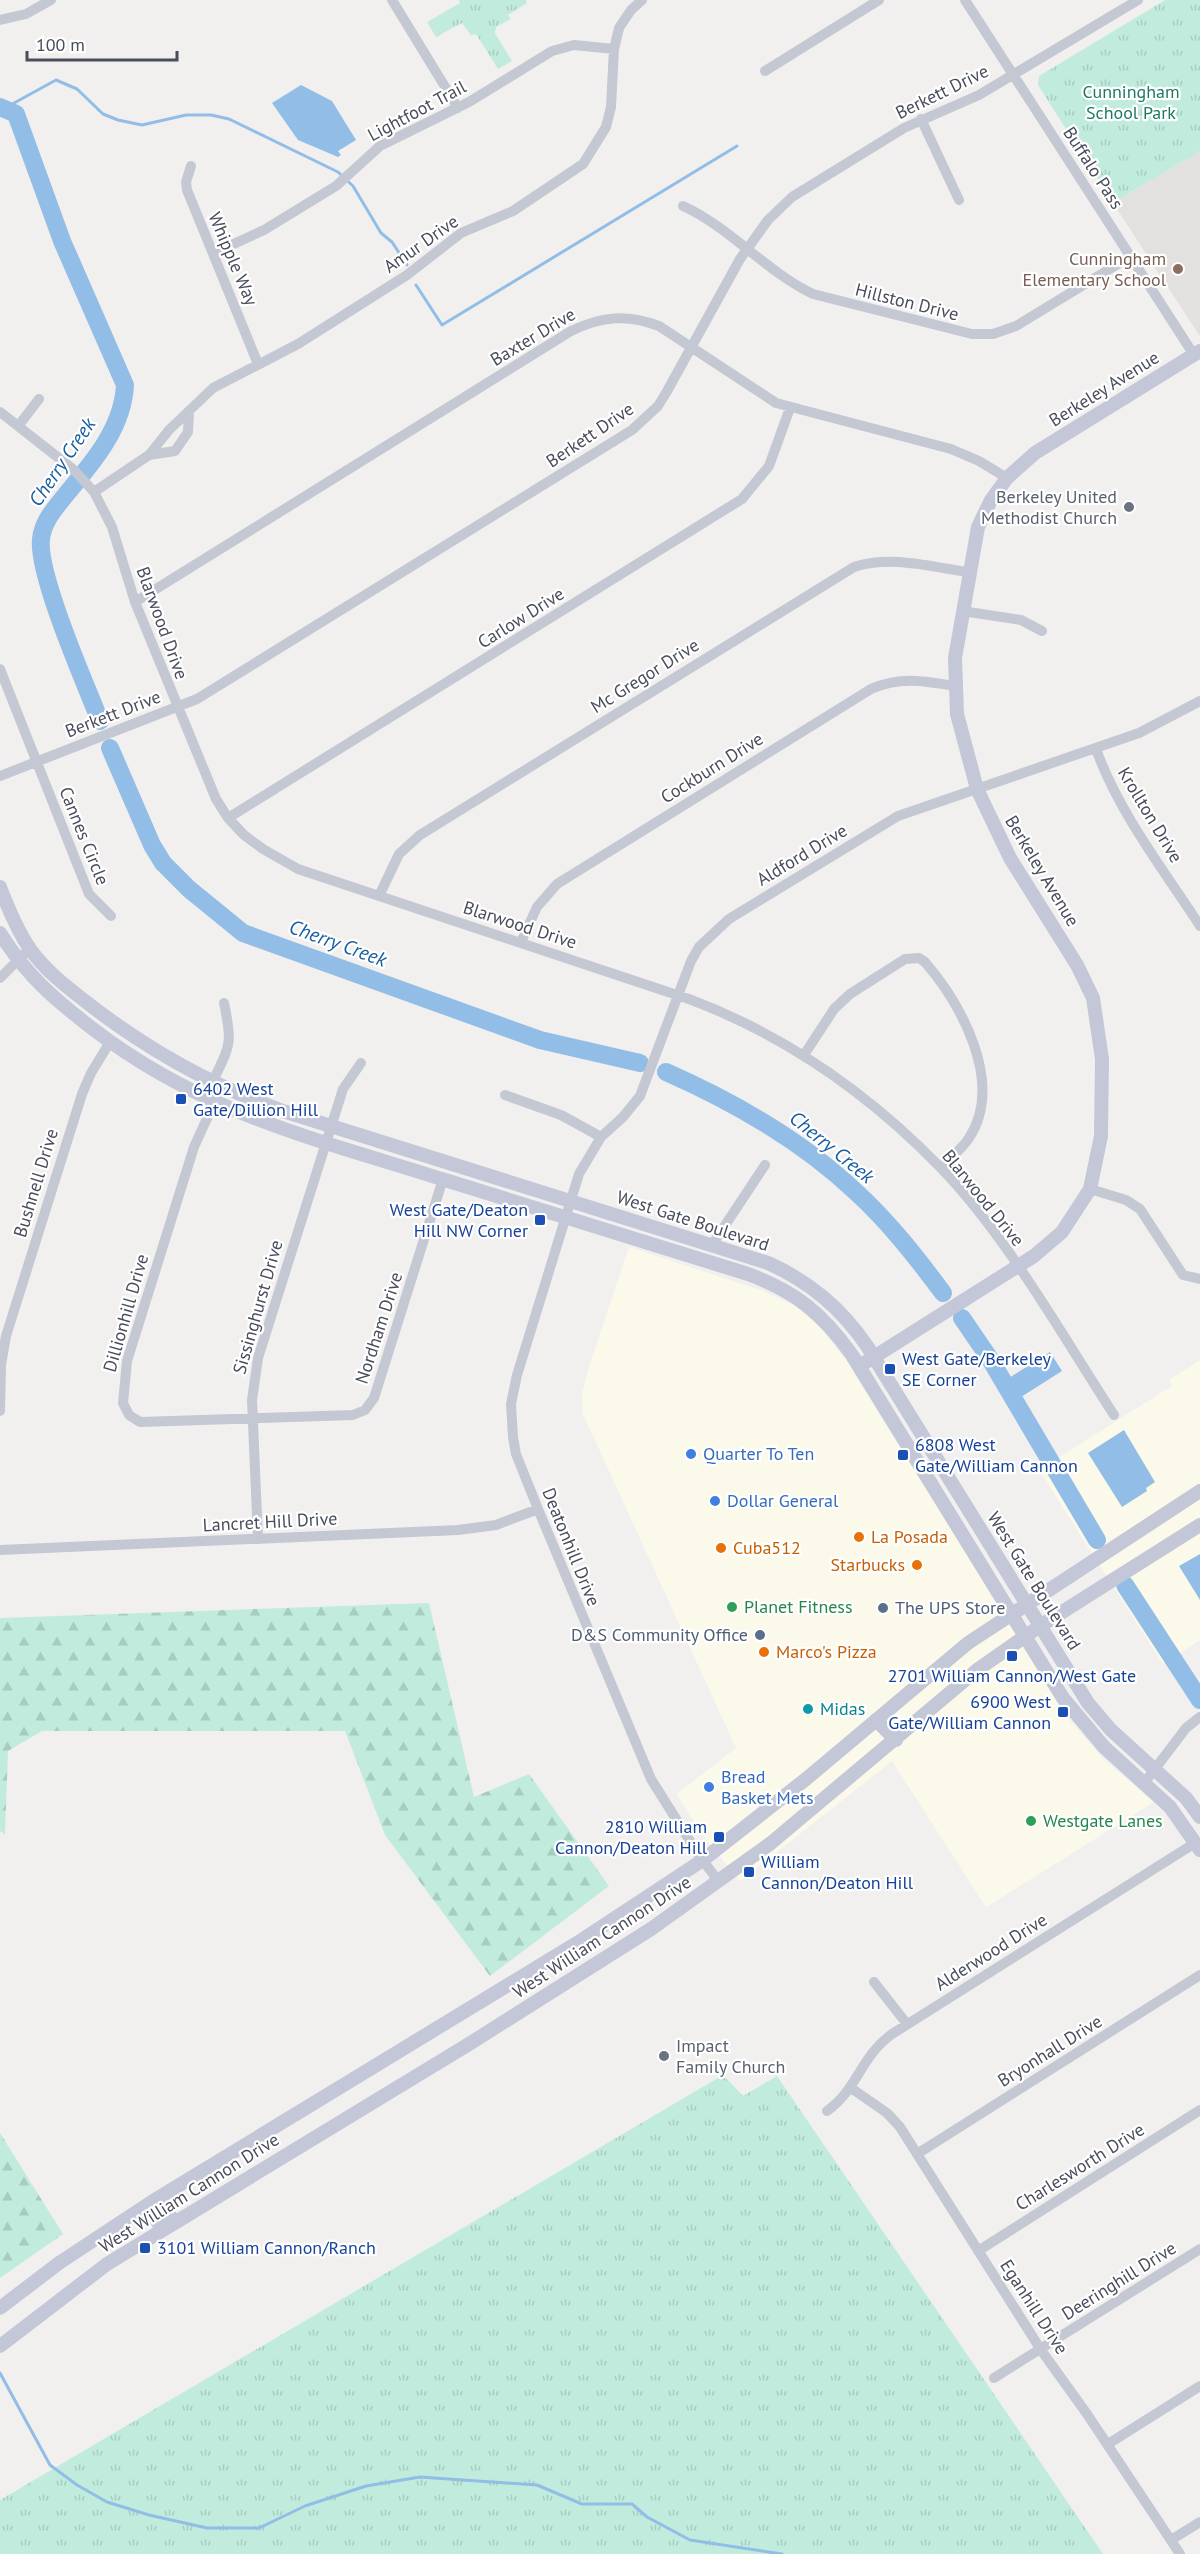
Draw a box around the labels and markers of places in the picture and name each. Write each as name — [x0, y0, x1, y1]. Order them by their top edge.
place label: Cunningham Elementary School — [1023, 247, 1167, 291]
marker: Cunningham Elementary School — [1171, 262, 1185, 276]
place label: Berkeley United Methodist Church — [981, 485, 1117, 529]
marker: Berkeley United Methodist Church — [1122, 500, 1136, 514]
place label: 6402 West Gate/Dillion Hill — [193, 1077, 319, 1121]
marker: 6402 West Gate/Dillion Hill — [174, 1092, 188, 1106]
place label: West Gate/Deaton Hill NW Corner — [390, 1198, 528, 1242]
marker: West Gate/Deaton Hill NW Corner — [533, 1213, 547, 1227]
place label: West Gate/Berkeley SE Corner — [902, 1347, 1051, 1391]
marker: West Gate/Berkeley SE Corner — [883, 1362, 897, 1376]
place label: 6808 West Gate/William Cannon — [915, 1433, 1078, 1477]
place label: Quarter To Ten — [703, 1442, 814, 1465]
marker: Quarter To Ten — [684, 1447, 698, 1461]
marker: 6808 West Gate/William Cannon — [896, 1448, 910, 1462]
place label: Dollar General — [727, 1489, 839, 1512]
marker: Dollar General — [708, 1494, 722, 1508]
place label: La Posada — [871, 1525, 948, 1548]
marker: La Posada — [852, 1530, 866, 1544]
place label: Cuba512 — [733, 1536, 801, 1559]
marker: Cuba512 — [714, 1541, 728, 1555]
place label: Starbucks — [831, 1553, 905, 1576]
marker: Starbucks — [910, 1558, 924, 1572]
place label: Planet Fitness — [744, 1595, 853, 1618]
place label: The UPS Store — [895, 1596, 1005, 1619]
marker: Planet Fitness — [725, 1600, 739, 1614]
marker: The UPS Store — [876, 1601, 890, 1615]
place label: D&S Community Office — [571, 1623, 748, 1646]
marker: D&S Community Office — [753, 1628, 767, 1642]
place label: Marco's Pizza — [776, 1640, 877, 1663]
marker: Marco's Pizza — [757, 1645, 771, 1659]
marker: 2701 William Cannon/West Gate — [1005, 1649, 1019, 1663]
place label: 2701 William Cannon/West Gate — [888, 1664, 1136, 1687]
place label: 6900 West Gate/William Cannon — [888, 1690, 1051, 1734]
place label: Midas — [820, 1697, 865, 1720]
marker: Midas — [801, 1702, 815, 1716]
marker: 6900 West Gate/William Cannon — [1056, 1705, 1070, 1719]
place label: Bread Basket Mets — [721, 1765, 814, 1809]
marker: Bread Basket Mets — [702, 1780, 716, 1794]
place label: Westgate Lanes — [1043, 1809, 1163, 1832]
marker: Westgate Lanes — [1024, 1814, 1038, 1828]
place label: 2810 William Cannon/Deaton Hill — [555, 1815, 708, 1859]
marker: 2810 William Cannon/Deaton Hill — [712, 1830, 726, 1844]
place label: William Cannon/Deaton Hill — [761, 1850, 914, 1894]
marker: William Cannon/Deaton Hill — [742, 1865, 756, 1879]
place label: Impact Family Church — [676, 2034, 785, 2078]
marker: Impact Family Church — [657, 2049, 671, 2063]
place label: 3101 William Cannon/Ranch — [157, 2236, 376, 2259]
marker: 3101 William Cannon/Ranch — [138, 2241, 152, 2255]

